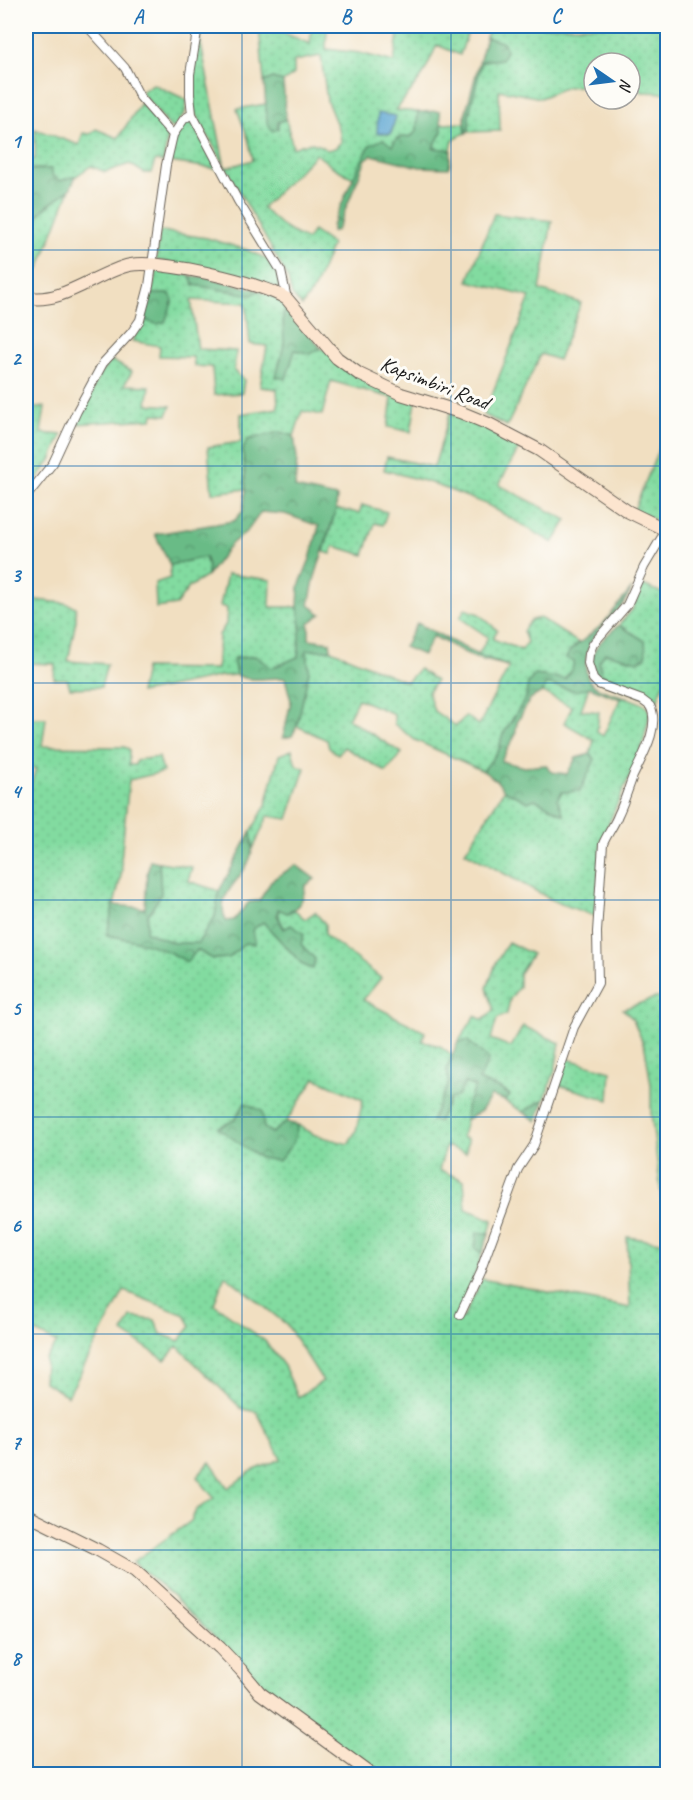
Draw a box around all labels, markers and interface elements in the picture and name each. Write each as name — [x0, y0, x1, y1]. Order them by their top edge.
text: A — [133, 4, 145, 29]
text: B — [341, 4, 353, 29]
text: C — [551, 4, 563, 29]
north arrow — [582, 51, 642, 111]
text: N — [614, 77, 636, 95]
text: 1 — [12, 129, 23, 154]
text: 2 — [12, 346, 23, 371]
street label: Kapsimbiri Road — [377, 350, 496, 417]
text: 3 — [12, 563, 23, 588]
text: 4 — [12, 779, 24, 804]
text: 5 — [12, 996, 23, 1021]
text: 6 — [11, 1213, 22, 1238]
text: 7 — [12, 1430, 23, 1455]
text: 8 — [12, 1646, 24, 1671]

